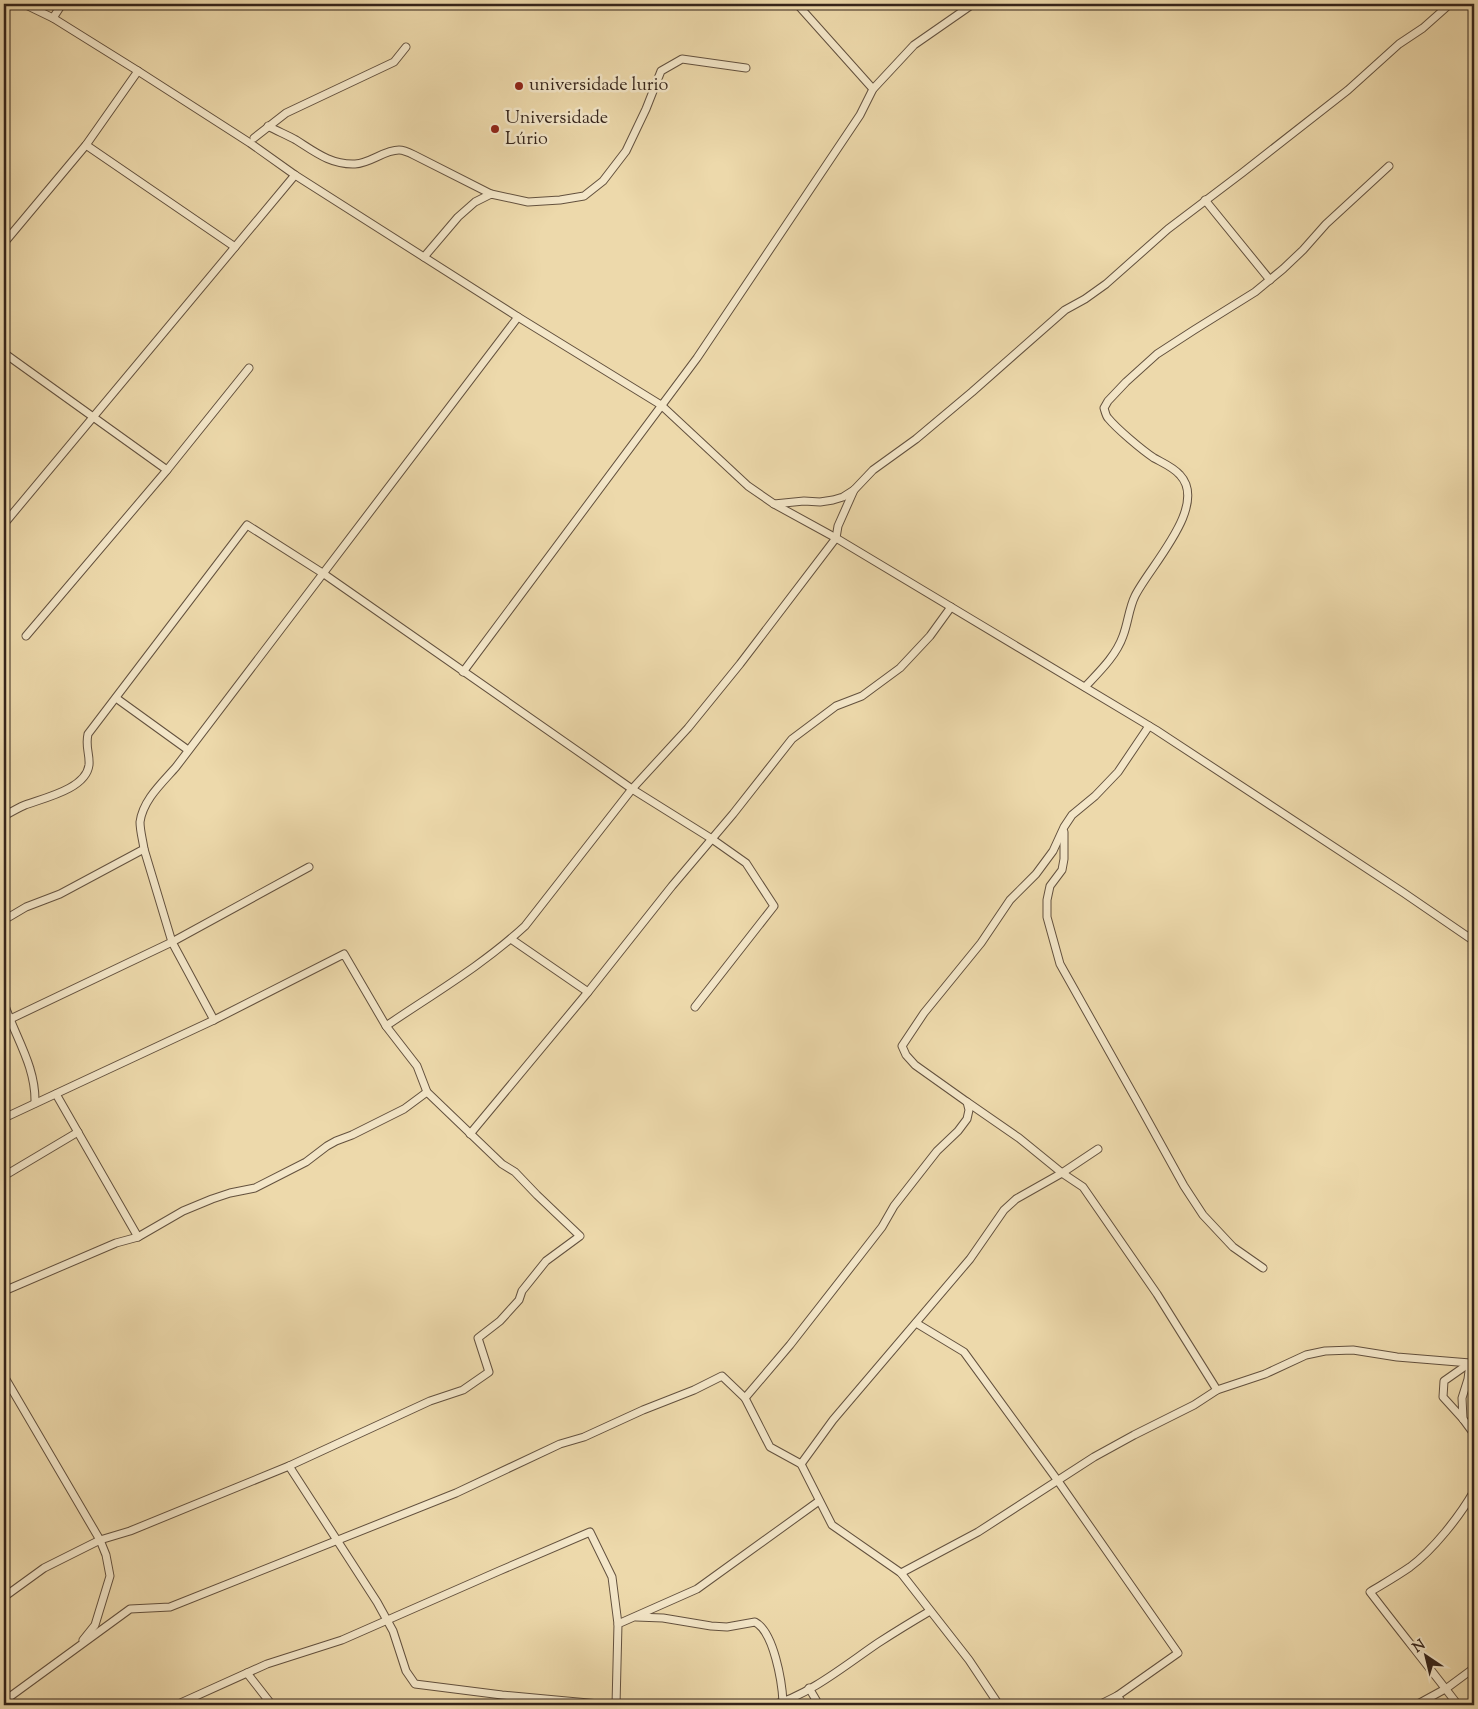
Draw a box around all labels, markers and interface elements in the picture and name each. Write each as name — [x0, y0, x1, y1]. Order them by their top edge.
place label: universidade lurio — [529, 73, 669, 99]
marker: universidade lurio — [513, 80, 525, 92]
place label: Universidade Lúrio — [505, 106, 608, 153]
marker: Universidade Lúrio — [489, 123, 501, 135]
north arrow — [1400, 1632, 1450, 1682]
text: N — [1409, 1636, 1430, 1658]

